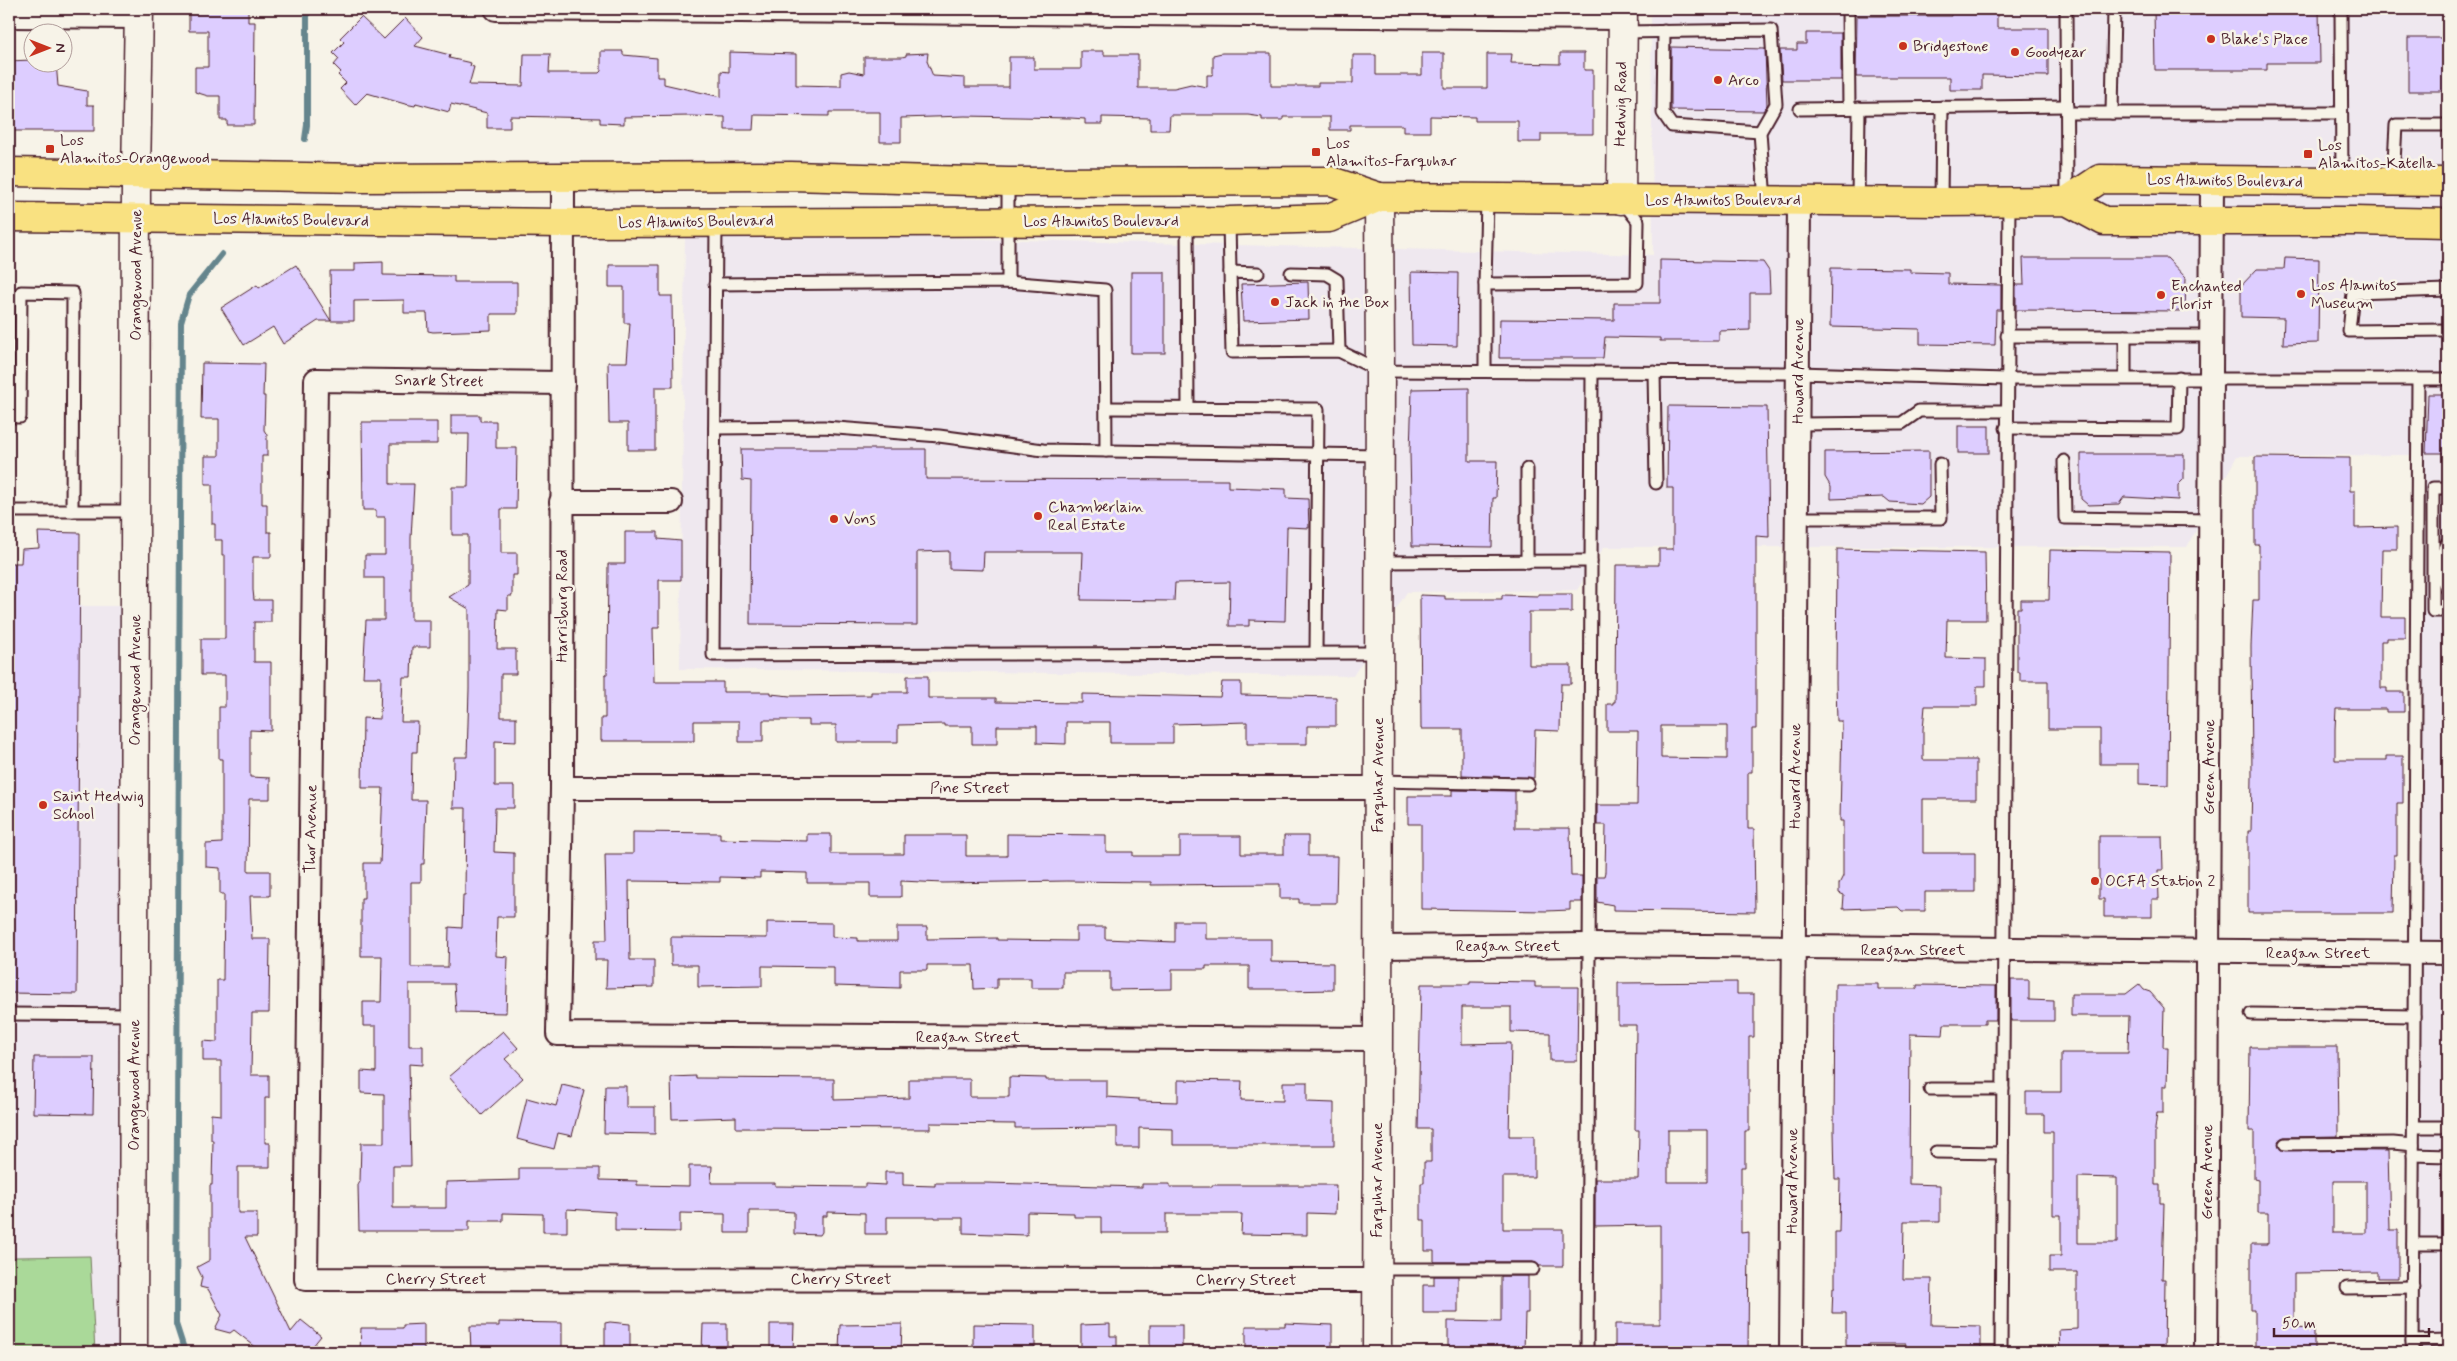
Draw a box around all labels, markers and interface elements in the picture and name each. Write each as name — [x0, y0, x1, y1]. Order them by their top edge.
north arrow — [22, 22, 72, 72]
place label: Blake's Place — [2221, 29, 2308, 50]
marker: Blake's Place — [2205, 33, 2217, 45]
place label: Bridgestone — [1913, 36, 1989, 57]
marker: Bridgestone — [1897, 40, 1909, 52]
place label: Goodyear — [2025, 42, 2087, 63]
text: N — [51, 43, 69, 53]
marker: Goodyear — [2009, 46, 2021, 58]
street label: Hedwig Road — [1610, 61, 1632, 147]
place label: Arco — [1728, 70, 1759, 91]
marker: Arco — [1712, 74, 1724, 86]
place label: Los Alamitos-Orangewood — [60, 130, 210, 170]
place label: Los Alamitos-Farquhar — [1326, 133, 1457, 172]
place label: Los Alamitos-Katella — [2318, 135, 2436, 174]
marker: Los Alamitos-Orangewood — [44, 143, 56, 155]
marker: Los Alamitos-Farquhar — [1310, 146, 1322, 158]
marker: Los Alamitos-Katella — [2302, 148, 2314, 160]
street label: Los Alamitos Boulevard — [2147, 169, 2303, 193]
street label: Los Alamitos Boulevard — [1645, 190, 1801, 211]
street label: Los Alamitos Boulevard — [213, 208, 369, 232]
street label: Orangewood Avenue — [126, 209, 148, 341]
street label: Los Alamitos Boulevard — [618, 210, 774, 234]
street label: Los Alamitos Boulevard — [1023, 211, 1179, 232]
place label: Los Alamitos Museum — [2311, 275, 2396, 314]
place label: Enchanted Florist — [2171, 276, 2242, 315]
marker: Los Alamitos Museum — [2295, 288, 2307, 300]
marker: Enchanted Florist — [2155, 289, 2167, 301]
place label: Jack in the Box — [1285, 292, 1389, 313]
marker: Jack in the Box — [1269, 296, 1281, 308]
street label: Howard Avenue — [1788, 318, 1809, 424]
street label: Snark Street — [394, 370, 484, 392]
place label: Chamberlain Real Estate — [1048, 497, 1144, 536]
place label: Vons — [844, 509, 876, 530]
marker: Chamberlain Real Estate — [1032, 510, 1044, 522]
marker: Vons — [828, 513, 840, 525]
street label: Harrisburg Road — [552, 550, 573, 662]
street label: Orangewood Avenue — [125, 614, 147, 746]
street label: Farquhar Avenue — [1368, 717, 1389, 833]
street label: Green Avenue — [2199, 719, 2220, 815]
street label: Howard Avenue — [1785, 723, 1806, 829]
street label: Pine Street — [930, 778, 1010, 799]
street label: Thor Avenue — [300, 784, 322, 874]
place label: Saint Hedwig School — [53, 786, 144, 825]
marker: Saint Hedwig School — [37, 799, 49, 811]
place label: OCFA Station 2 — [2105, 871, 2216, 892]
marker: OCFA Station 2 — [2089, 875, 2101, 887]
street label: Reagan Street — [1456, 936, 1561, 958]
street label: Reagan Street — [1861, 940, 1966, 962]
street label: Reagan Street — [2266, 943, 2371, 965]
street label: Orangewood Avenue — [124, 1019, 146, 1151]
street label: Reagan Street — [916, 1027, 1021, 1049]
street label: Farquhar Avenue — [1367, 1122, 1388, 1238]
street label: Green Avenue — [2197, 1124, 2218, 1220]
street label: Howard Avenue — [1782, 1128, 1803, 1234]
street label: Cherry Street — [386, 1269, 487, 1290]
street label: Cherry Street — [791, 1269, 892, 1290]
street label: Cherry Street — [1196, 1270, 1297, 1291]
scale bar — [2274, 1306, 2430, 1338]
text: 50 m — [2282, 1314, 2316, 1334]

